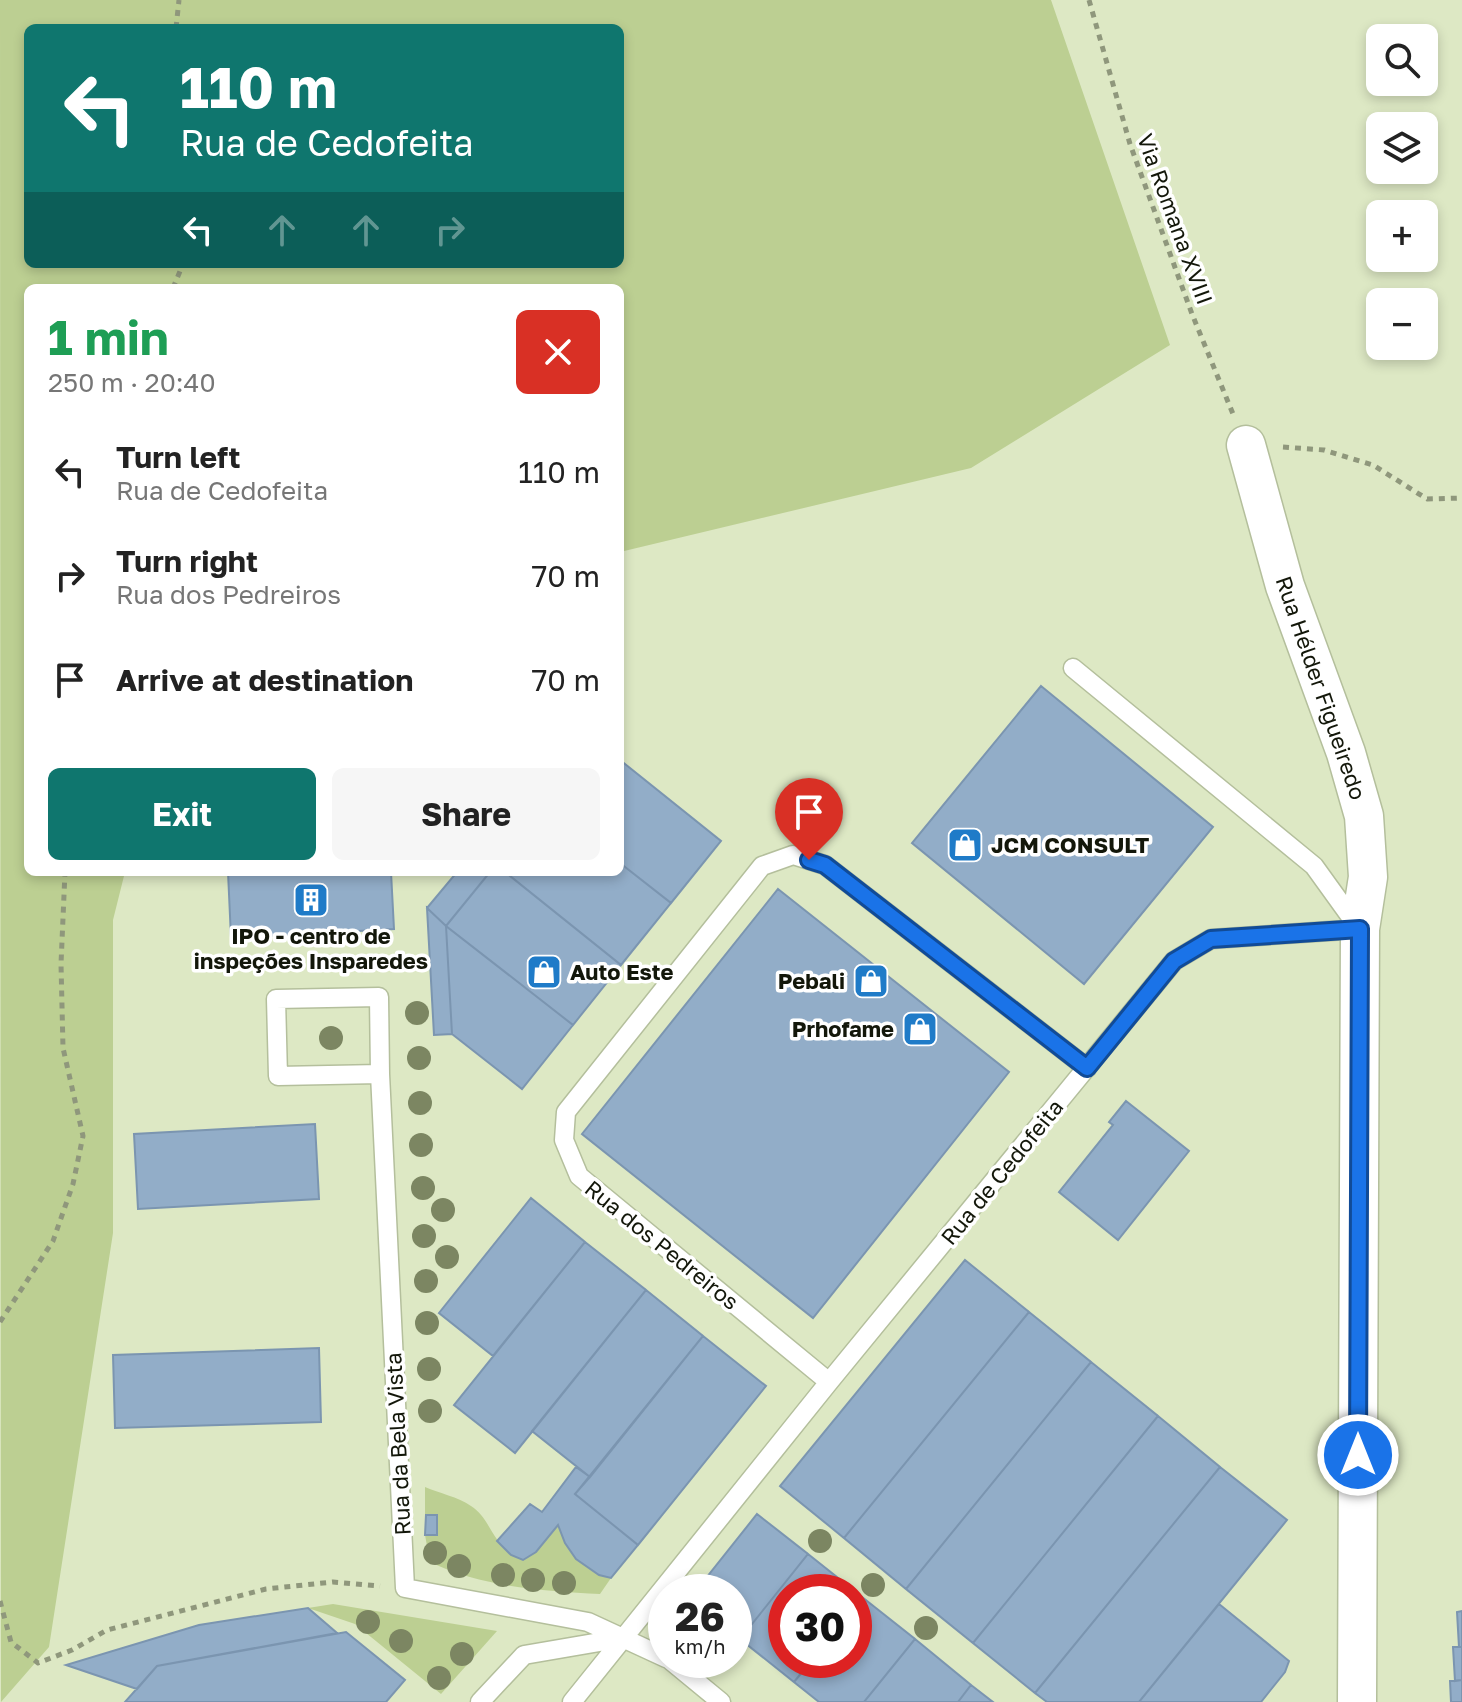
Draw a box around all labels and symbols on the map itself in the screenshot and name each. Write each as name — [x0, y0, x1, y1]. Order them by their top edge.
street label: Via Romana XVIII — [1132, 130, 1219, 308]
street label: Rua Hélder Figueiredo — [1270, 572, 1372, 803]
pin — [775, 778, 843, 860]
shop icon: JCM CONSULT — [946, 826, 984, 864]
place label: JCM CONSULT — [991, 831, 1149, 858]
building icon: IPO - centro de inspeções Insparedes — [292, 881, 330, 919]
place label: IPO - centro de inspeções Insparedes — [194, 922, 428, 974]
shop icon: Auto Este — [525, 953, 563, 991]
place label: Auto Este — [570, 958, 674, 985]
shop icon: Pebali — [852, 962, 890, 1000]
place label: Pebali — [778, 967, 845, 994]
shop icon: Prhofame — [901, 1010, 939, 1048]
place label: Prhofame — [792, 1015, 894, 1042]
street label: Rua de Cedofeita — [935, 1093, 1069, 1250]
street label: Rua dos Pedreiros — [580, 1174, 745, 1315]
street label: Rua da Bela Vista — [379, 1352, 416, 1536]
position arrow — [1316, 1413, 1400, 1497]
speed limit sign: 30 — [768, 1574, 872, 1678]

